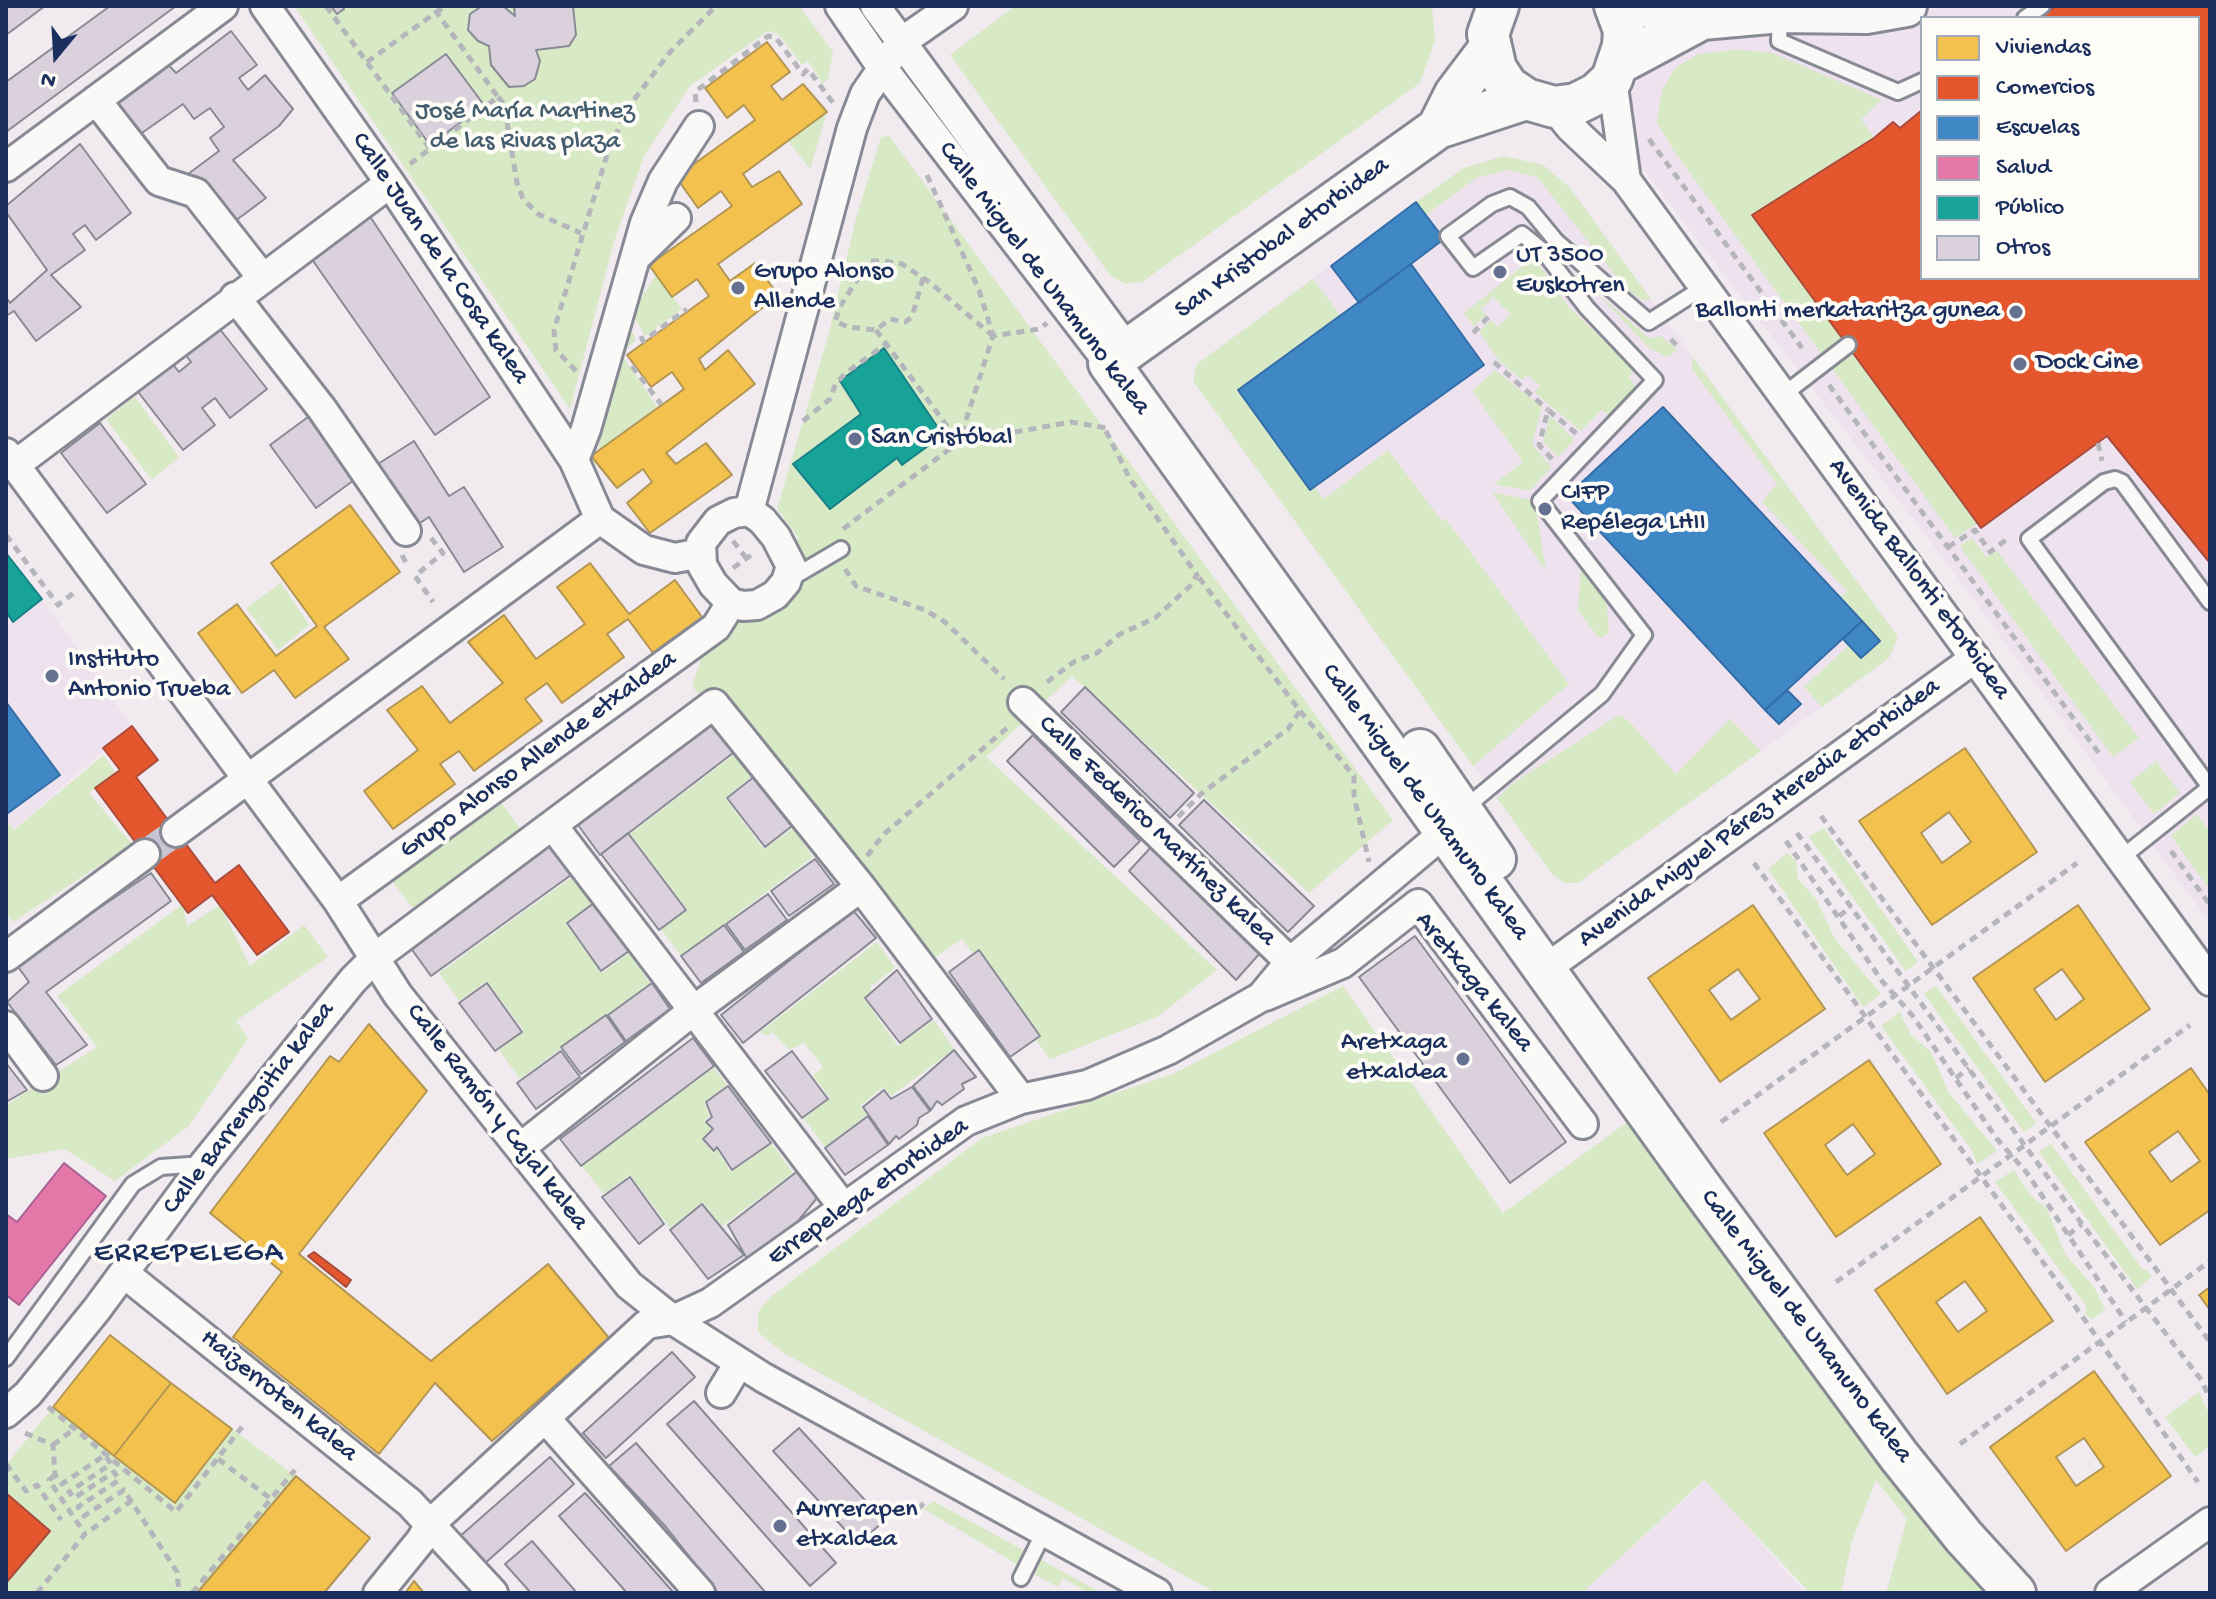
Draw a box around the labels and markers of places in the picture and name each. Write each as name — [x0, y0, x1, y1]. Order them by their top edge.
place label: UT 3500 Euskotren — [1516, 241, 1625, 302]
place label: Grupo Alonso Allende — [754, 257, 894, 318]
marker: UT 3500 Euskotren — [1491, 263, 1509, 281]
marker: Grupo Alonso Allende — [729, 279, 747, 297]
place label: Ballonti merkataritza gunea — [1696, 296, 2000, 328]
marker: Ballonti merkataritza gunea — [2007, 303, 2025, 321]
place label: Dock Cine — [2036, 348, 2139, 380]
marker: Dock Cine — [2011, 355, 2029, 373]
place label: San Cristóbal — [871, 423, 1013, 455]
marker: San Cristóbal — [846, 430, 864, 448]
place label: CIFP Repélega LHII — [1561, 478, 1706, 540]
marker: CIFP Repélega LHII — [1536, 500, 1554, 518]
place label: Instituto Antonio Trueba — [68, 645, 230, 706]
marker: Instituto Antonio Trueba — [43, 667, 61, 685]
place label: Aretxaga etxaldea — [1341, 1028, 1447, 1090]
marker: Aretxaga etxaldea — [1454, 1050, 1472, 1068]
place label: Aurrerapen etxaldea — [796, 1495, 918, 1556]
marker: Aurrerapen etxaldea — [771, 1517, 789, 1535]

